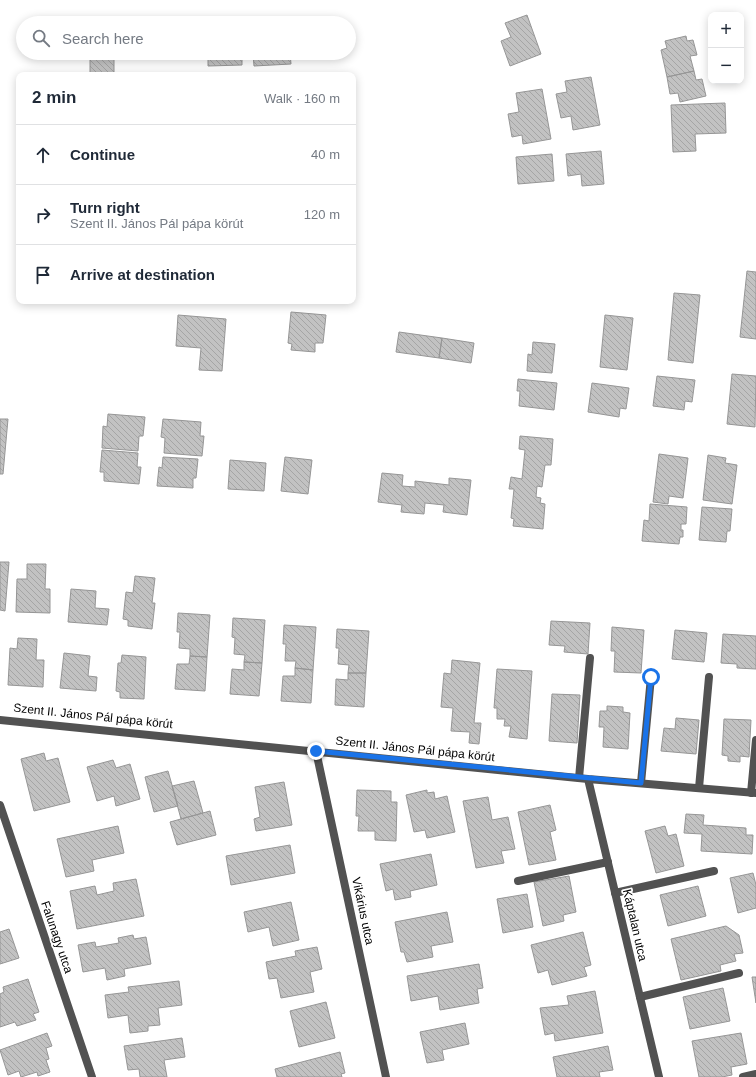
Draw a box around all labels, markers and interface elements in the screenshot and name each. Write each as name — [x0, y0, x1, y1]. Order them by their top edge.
map controls — [708, 12, 744, 84]
button: + — [708, 12, 744, 48]
search box — [16, 16, 356, 60]
icon: search — [30, 27, 52, 49]
text: Search here — [62, 30, 144, 47]
button: − — [708, 48, 744, 84]
text: 2 min — [32, 88, 76, 107]
text: Walk · 160 m — [264, 91, 340, 106]
icon: ahead — [32, 144, 54, 166]
text: Continue — [70, 146, 135, 163]
text: 40 m — [311, 147, 340, 162]
text: Turn right — [70, 199, 140, 216]
icon: right — [32, 204, 54, 226]
text: 120 m — [304, 207, 340, 222]
text: Szent II. János Pál pápa körút — [70, 216, 243, 231]
icon: arrive — [32, 264, 54, 286]
text: Arrive at destination — [70, 266, 215, 283]
route start — [642, 668, 660, 686]
street label: Szent II. János Pál pápa körút — [13, 701, 174, 731]
street label: Szent II. János Pál pápa körút — [335, 734, 496, 764]
route end — [307, 742, 325, 760]
street label: Vikárius utca — [349, 876, 377, 946]
street label: Káptalan utca — [620, 888, 650, 963]
street label: Falunagy utca — [38, 899, 76, 975]

